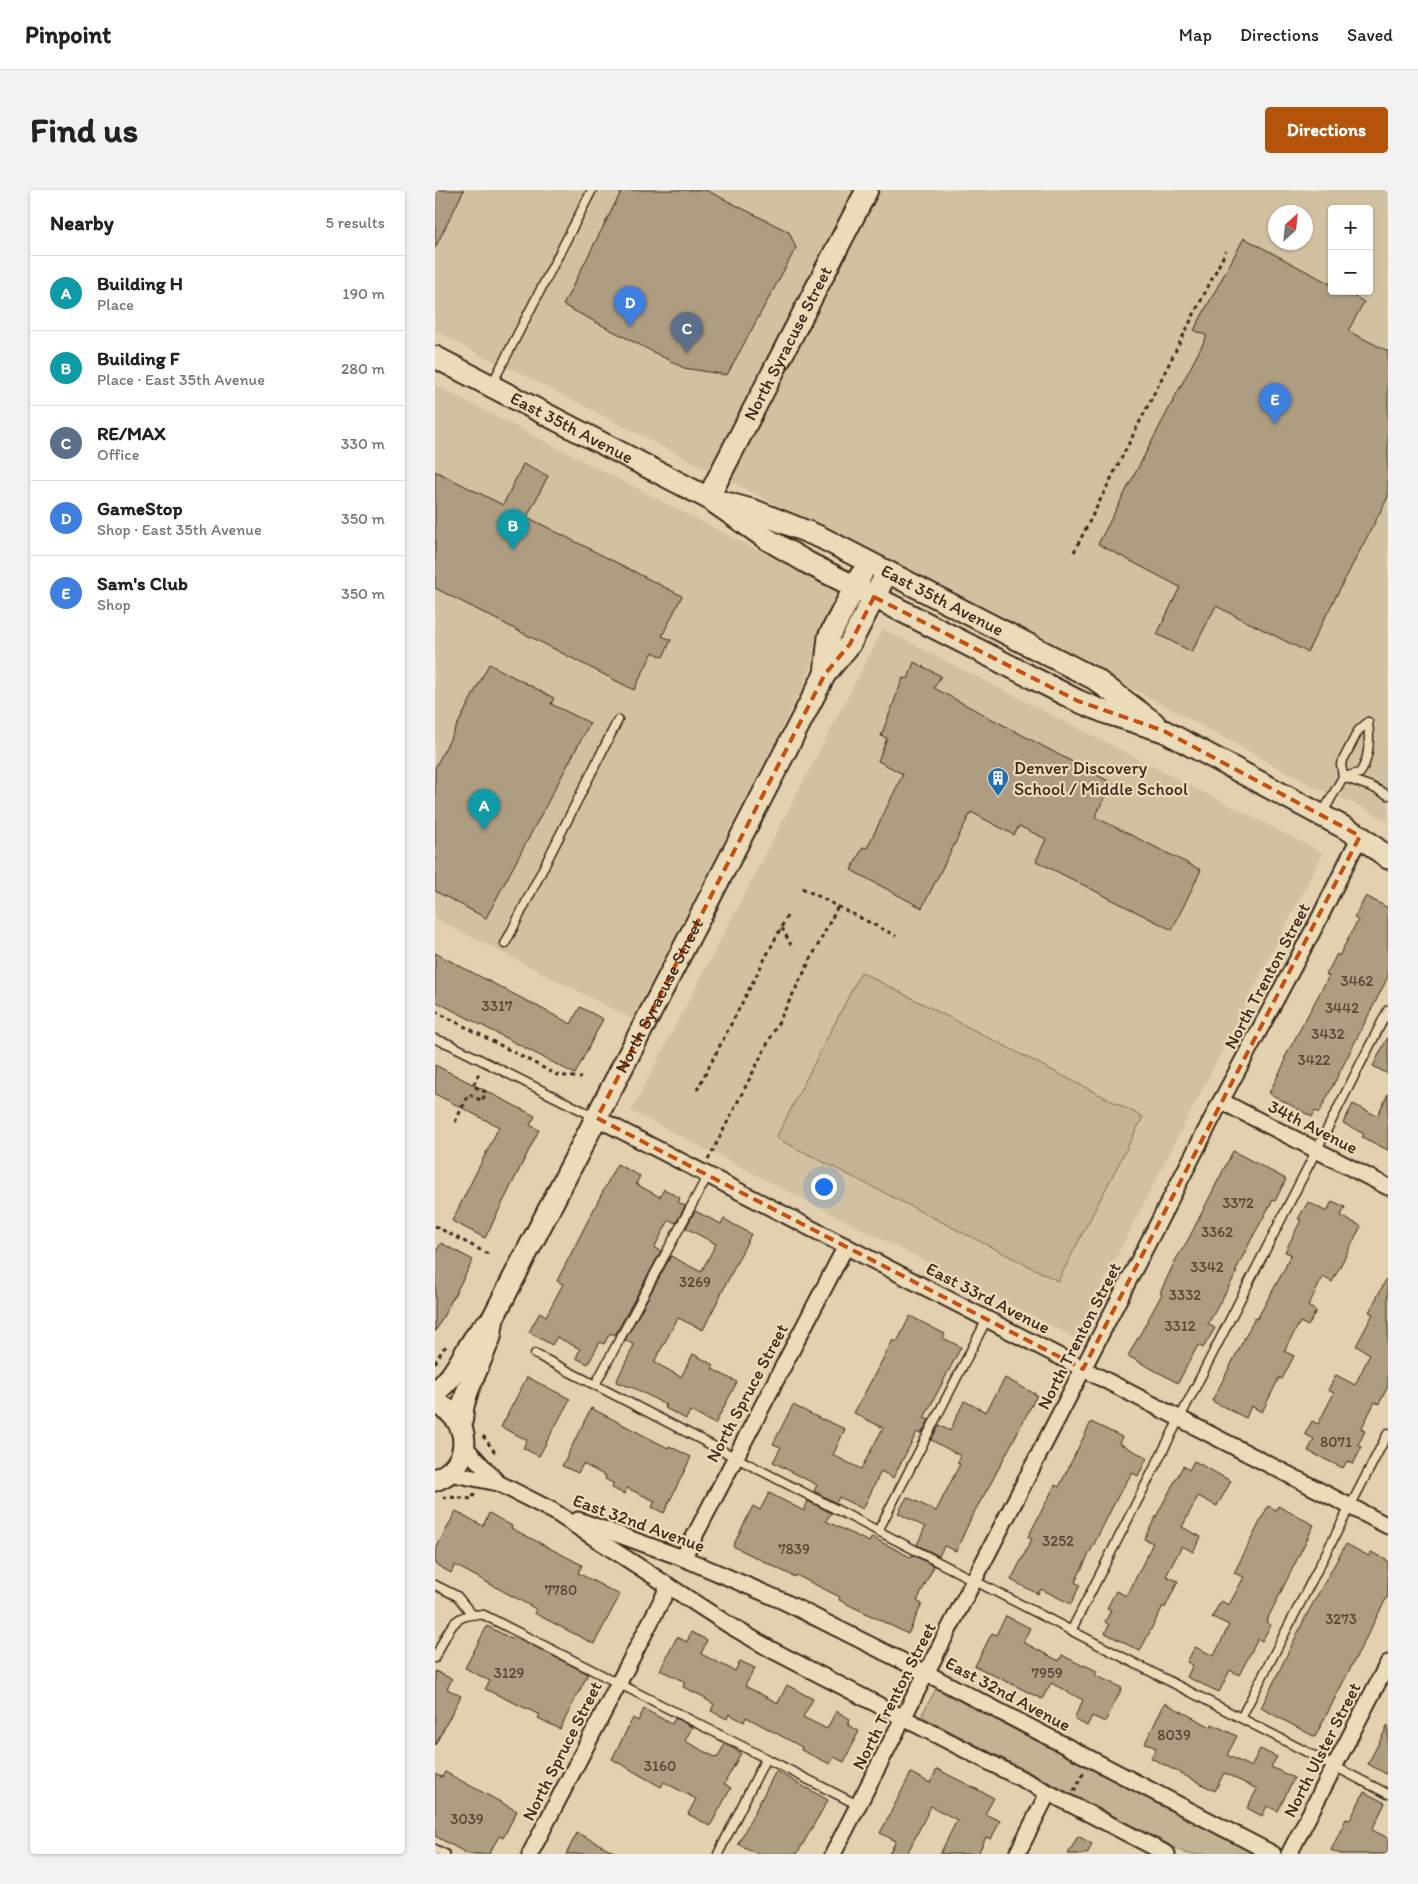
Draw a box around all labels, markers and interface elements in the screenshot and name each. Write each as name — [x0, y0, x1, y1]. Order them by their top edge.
text: Pinpoint — [25, 20, 111, 49]
text: Map — [1179, 24, 1212, 46]
text: Directions — [1240, 24, 1319, 46]
text: Saved — [1347, 24, 1393, 46]
button: Directions — [1265, 107, 1388, 153]
text: Find us — [30, 109, 138, 151]
north arrow — [1268, 205, 1313, 250]
map controls — [1328, 205, 1373, 295]
button: + — [1328, 205, 1373, 250]
text: Nearby — [50, 210, 114, 235]
text: 5 results — [325, 213, 385, 232]
button: − — [1328, 250, 1373, 295]
street label: North Syracuse Street — [739, 262, 837, 424]
text: Building H — [97, 272, 183, 295]
text: A — [61, 284, 71, 303]
text: 190 m — [342, 284, 385, 303]
pin: D — [614, 286, 646, 327]
text: Place — [97, 295, 134, 314]
pin: C — [671, 312, 703, 353]
text: Building F — [97, 347, 180, 370]
text: B — [61, 359, 71, 378]
text: 280 m — [341, 359, 385, 378]
text: Place · East 35th Avenue — [97, 370, 265, 389]
pin: E — [1259, 383, 1291, 424]
street label: East 35th Avenue — [507, 387, 637, 468]
text: RE/MAX — [97, 422, 166, 445]
text: C — [61, 434, 71, 453]
text: 330 m — [341, 434, 385, 453]
text: Office — [97, 445, 139, 464]
text: GameStop — [97, 497, 183, 520]
text: D — [61, 509, 71, 528]
text: 350 m — [341, 509, 385, 528]
pin: B — [497, 509, 529, 550]
text: Shop · East 35th Avenue — [97, 520, 262, 539]
street label: East 35th Avenue — [877, 559, 1008, 641]
text: Sam's Club — [97, 572, 188, 595]
text: E — [62, 584, 70, 603]
text: 350 m — [341, 584, 385, 603]
text: Shop — [97, 595, 131, 614]
place label: Denver Discovery School / Middle School — [1014, 757, 1188, 800]
building icon: Denver Discovery School / Middle School — [986, 766, 1010, 797]
pin: A — [468, 789, 500, 830]
street label: North Trenton Street — [1219, 899, 1315, 1053]
street label: North Syracuse Street — [610, 915, 708, 1077]
house number: 3462 — [1340, 972, 1374, 990]
house number: 3317 — [482, 997, 513, 1015]
house number: 3442 — [1325, 999, 1359, 1017]
house number: 3432 — [1311, 1025, 1345, 1043]
house number: 3422 — [1298, 1051, 1331, 1069]
street label: 34th Avenue — [1264, 1095, 1362, 1159]
your location — [811, 1174, 837, 1200]
house number: 3372 — [1222, 1194, 1254, 1212]
house number: 3362 — [1201, 1223, 1233, 1241]
street label: East 33rd Avenue — [922, 1257, 1054, 1339]
street label: North Trenton Street — [1032, 1258, 1126, 1413]
house number: 3342 — [1190, 1258, 1224, 1276]
house number: 3269 — [679, 1273, 711, 1291]
house number: 3332 — [1169, 1286, 1201, 1304]
house number: 3312 — [1164, 1317, 1196, 1335]
street label: North Spruce Street — [701, 1320, 793, 1466]
house number: 8071 — [1320, 1433, 1352, 1451]
street label: East 32nd Avenue — [570, 1489, 708, 1557]
house number: 3252 — [1042, 1532, 1074, 1550]
house number: 7839 — [778, 1540, 810, 1558]
house number: 7780 — [545, 1581, 577, 1599]
house number: 3273 — [1325, 1610, 1357, 1628]
street label: North Trenton Street — [847, 1618, 941, 1773]
street label: East 32nd Avenue — [942, 1652, 1074, 1736]
house number: 3129 — [494, 1664, 525, 1682]
house number: 7959 — [1031, 1664, 1063, 1682]
street label: North Spruce Street — [517, 1677, 607, 1825]
street label: North Ulster Street — [1279, 1679, 1366, 1821]
house number: 8039 — [1157, 1726, 1191, 1744]
house number: 3160 — [644, 1757, 676, 1775]
house number: 3039 — [450, 1810, 484, 1828]

